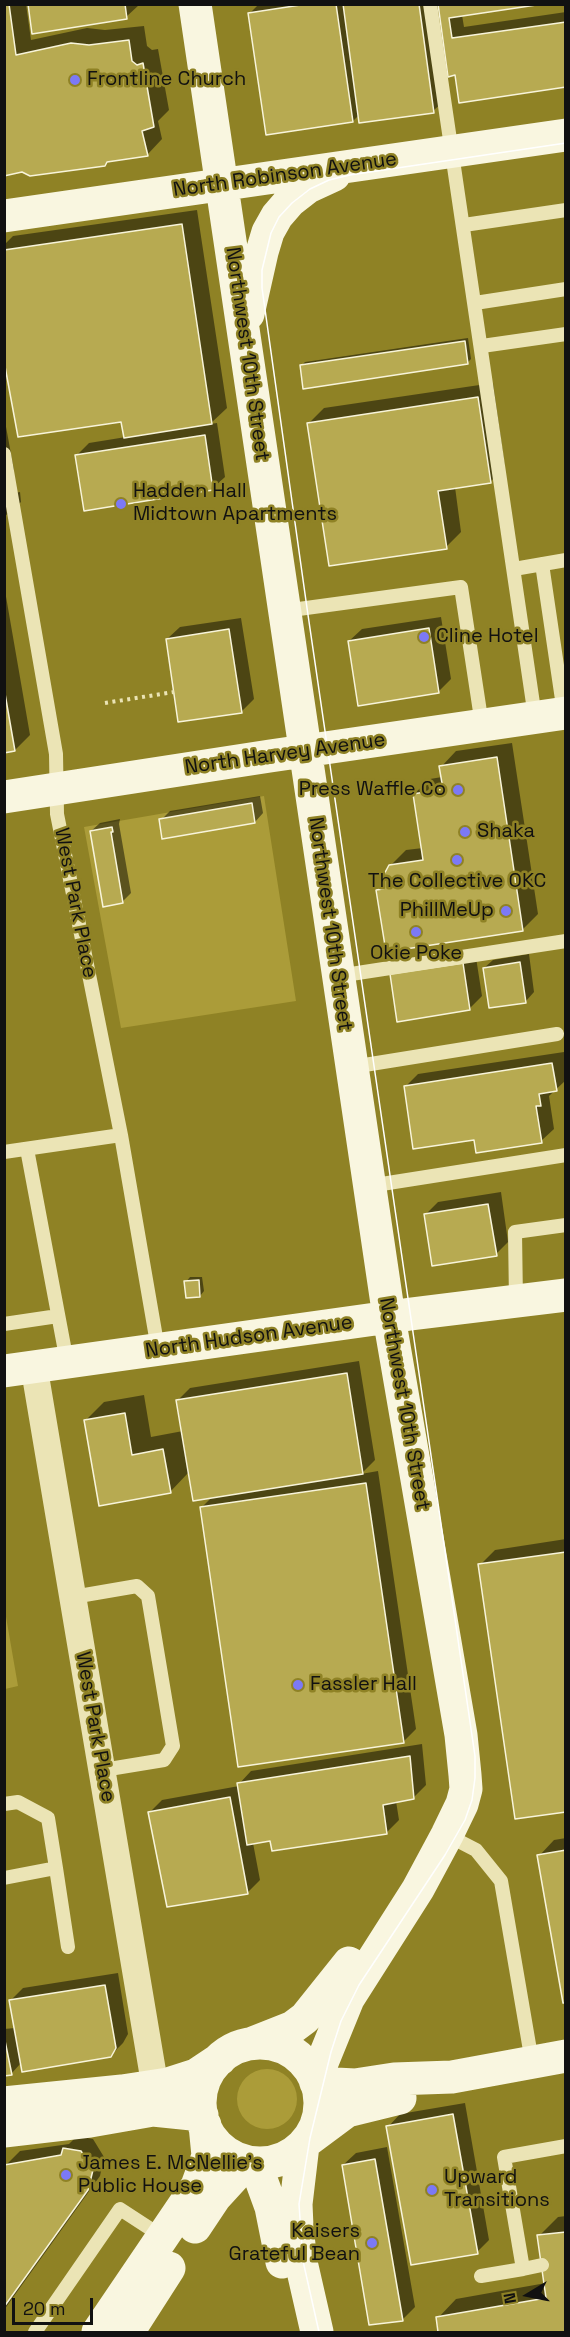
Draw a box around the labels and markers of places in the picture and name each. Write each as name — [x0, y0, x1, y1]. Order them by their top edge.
place label: Frontline Church — [87, 68, 246, 92]
marker: Frontline Church — [68, 73, 82, 87]
place label: Hadden Hall Midtown Apartments — [133, 480, 337, 527]
marker: Hadden Hall Midtown Apartments — [114, 497, 128, 511]
place label: Cline Hotel — [436, 625, 539, 649]
marker: Cline Hotel — [417, 630, 431, 644]
place label: Press Waffle Co — [299, 778, 446, 802]
marker: Press Waffle Co — [451, 783, 465, 797]
place label: Shaka — [477, 820, 535, 844]
marker: Shaka — [458, 825, 472, 839]
marker: The Collective OKC — [450, 853, 464, 867]
place label: The Collective OKC — [368, 870, 546, 894]
place label: PhillMeUp — [400, 899, 494, 923]
marker: PhillMeUp — [499, 904, 513, 918]
marker: Okie Poke — [409, 925, 423, 939]
place label: Okie Poke — [370, 942, 462, 966]
place label: Fassler Hall — [310, 1673, 417, 1697]
marker: Fassler Hall — [291, 1678, 305, 1692]
place label: James E. McNellie's Public House — [78, 2152, 263, 2199]
place label: Upward Transitions — [444, 2166, 550, 2213]
marker: James E. McNellie's Public House — [59, 2168, 73, 2182]
marker: Upward Transitions — [425, 2183, 439, 2197]
place label: Kaisers Grateful Bean — [229, 2220, 360, 2267]
marker: Kaisers Grateful Bean — [365, 2236, 379, 2250]

